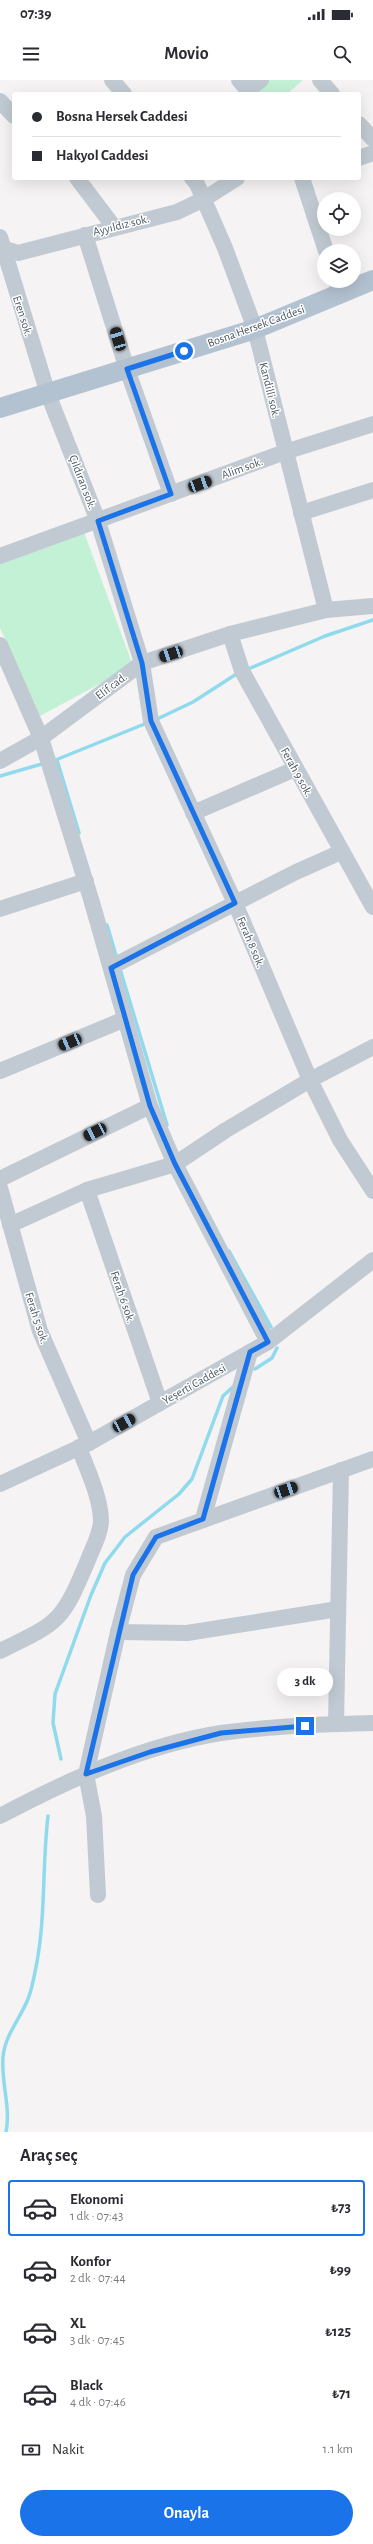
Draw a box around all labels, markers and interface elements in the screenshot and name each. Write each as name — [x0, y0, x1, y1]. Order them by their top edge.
text: 07:39 — [20, 6, 51, 21]
icon: menu — [20, 43, 42, 65]
icon: search — [331, 43, 353, 65]
text: Movio — [164, 45, 209, 63]
text: Bosna Hersek Caddesi — [56, 109, 188, 124]
text: Hakyol Caddesi — [56, 148, 149, 163]
map controls — [317, 192, 361, 288]
button: locate — [317, 192, 361, 236]
street label: Ayyıldız sok. — [92, 212, 151, 239]
button: layers — [317, 244, 361, 288]
street label: Eren sok. — [11, 294, 35, 338]
street label: Bosna Hersek Caddesi — [206, 303, 306, 349]
car — [109, 326, 127, 352]
route start — [175, 342, 193, 360]
street label: Kandilli sok. — [257, 361, 283, 419]
street label: Çıldıran sok. — [67, 453, 99, 511]
street label: Alim sok. — [220, 455, 264, 481]
car — [187, 474, 213, 494]
car — [158, 645, 184, 663]
street label: Elif cad. — [93, 670, 129, 702]
street label: Ferah 9 sok. — [279, 745, 315, 799]
street label: Ferah 8 sok. — [235, 915, 267, 969]
car — [57, 1032, 83, 1052]
car — [82, 1121, 108, 1143]
street label: Ferah 6 sok. — [109, 1270, 137, 1324]
street label: Ferah 5 sok. — [23, 1291, 51, 1345]
street label: Yeşerti Caddesi — [160, 1362, 228, 1406]
car — [111, 1412, 137, 1434]
car — [273, 1480, 299, 1500]
callout: 3 dk — [277, 1668, 333, 1696]
text: 3 dk — [295, 1675, 315, 1688]
route end — [296, 1717, 314, 1735]
text: Araç seç — [20, 2147, 77, 2165]
icon: car — [22, 2190, 58, 2226]
text: Ekonomi — [70, 2192, 124, 2207]
text: ₺73 — [331, 2200, 351, 2215]
text: 1 dk · 07:43 — [70, 2210, 123, 2223]
icon: car — [22, 2252, 58, 2288]
text: Konfor — [70, 2254, 111, 2269]
text: ₺99 — [329, 2262, 351, 2277]
text: 2 dk · 07:44 — [70, 2272, 126, 2285]
icon: car — [22, 2314, 58, 2350]
text: XL — [70, 2316, 86, 2331]
text: ₺125 — [325, 2324, 351, 2339]
text: 3 dk · 07:45 — [70, 2334, 124, 2347]
icon: car — [22, 2376, 58, 2412]
text: Black — [70, 2378, 103, 2393]
text: ₺71 — [332, 2386, 351, 2401]
text: 4 dk · 07:46 — [70, 2396, 126, 2409]
icon: cash — [20, 2439, 42, 2461]
text: Nakit — [52, 2442, 84, 2457]
text: 1.1 km — [323, 2443, 353, 2456]
button: Onayla — [20, 2490, 353, 2536]

